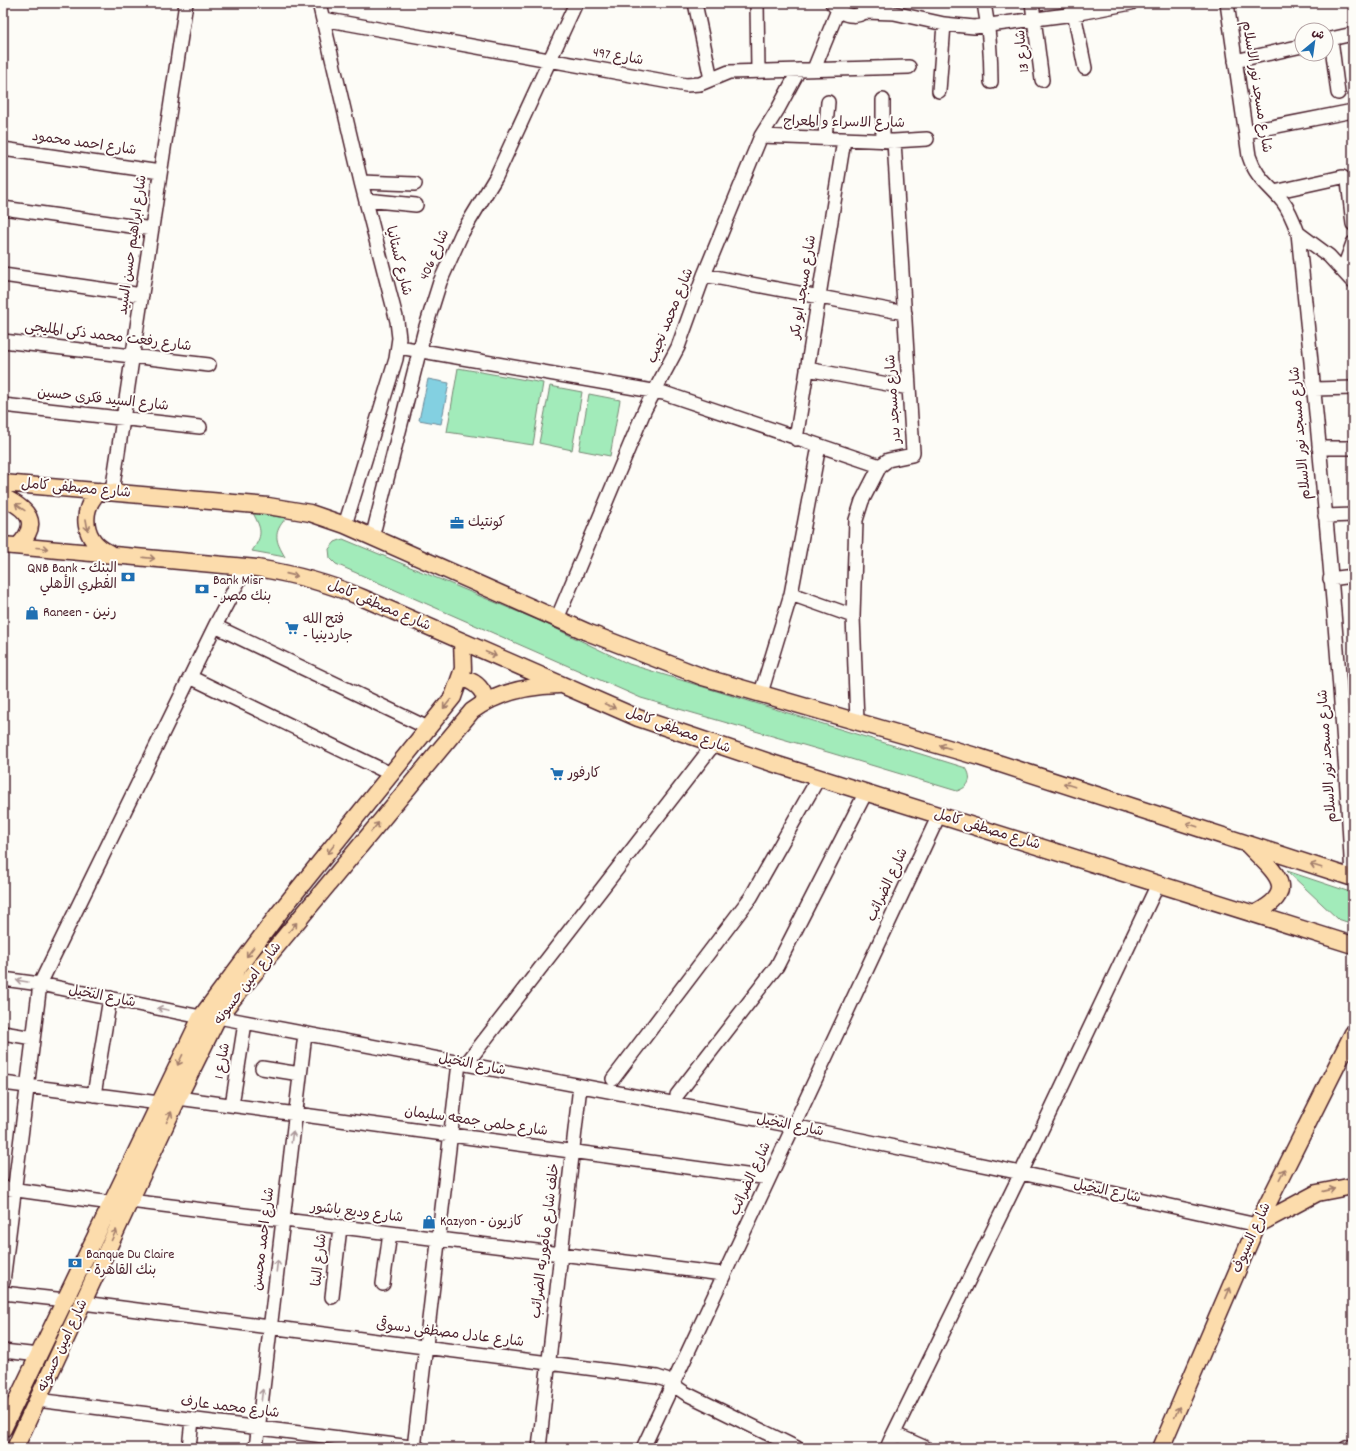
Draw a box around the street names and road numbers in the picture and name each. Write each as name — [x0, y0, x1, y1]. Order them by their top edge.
street label: شارع مسجد نور الاسلام — [1236, 20, 1276, 154]
street label: شارع 13 — [1011, 29, 1035, 73]
street label: شارع 497 — [591, 43, 645, 71]
street label: شارع الاسراء و المعراج — [783, 112, 905, 134]
street label: شارع احمد محمود — [30, 127, 138, 161]
street label: شارع ابراهيم حسن السيد — [113, 174, 153, 316]
street label: شارع كستانيا — [380, 224, 416, 298]
street label: شارع 406 — [415, 226, 455, 284]
street label: شارع مسجد ابو بكر — [786, 234, 822, 341]
street label: شارع محمد نجيب — [643, 265, 699, 367]
street label: شارع رفعت محمد ذكى المليجى — [23, 317, 193, 357]
street label: شارع مسجد بدر — [881, 354, 907, 445]
street label: شارع مسجد نور الاسلام — [1285, 366, 1317, 500]
street label: شارع السيد فكرى حسين — [36, 383, 170, 417]
street label: شارع مصطفى كامل — [20, 474, 132, 504]
street label: شارع مصطفى كامل — [324, 575, 434, 637]
street label: شارع مسجد نور الاسلام — [1313, 689, 1343, 823]
street label: شارع مصطفى كامل — [623, 703, 733, 759]
street label: شارع مصطفى كامل — [931, 804, 1043, 856]
street label: شارع الضرائب — [862, 845, 914, 925]
street label: شارع امين حسونه — [209, 938, 287, 1030]
street label: شارع النخيل — [67, 981, 137, 1013]
street label: شارع 1 — [210, 1041, 236, 1081]
street label: شارع النخيل — [437, 1049, 507, 1081]
street label: شارع حلمى جمعه سليمان — [403, 1102, 549, 1142]
street label: شارع النخيل — [755, 1110, 825, 1142]
street label: شارع الضرائب — [725, 1139, 777, 1219]
street label: خلف شارع مأموريه الضرائب — [527, 1162, 565, 1320]
street label: شارع النخيل — [1072, 1175, 1142, 1209]
street label: شارع احمد محسن — [248, 1186, 280, 1292]
street label: شارع وديع باشور — [309, 1197, 404, 1229]
street label: شارع السيوف — [1228, 1199, 1276, 1277]
street label: شارع البنا — [307, 1233, 333, 1287]
street label: شارع امين حسونه — [33, 1296, 93, 1396]
street label: شارع عادل مصطفى دسوقى — [375, 1315, 525, 1353]
street label: شارع محمد عارف — [179, 1392, 281, 1424]

